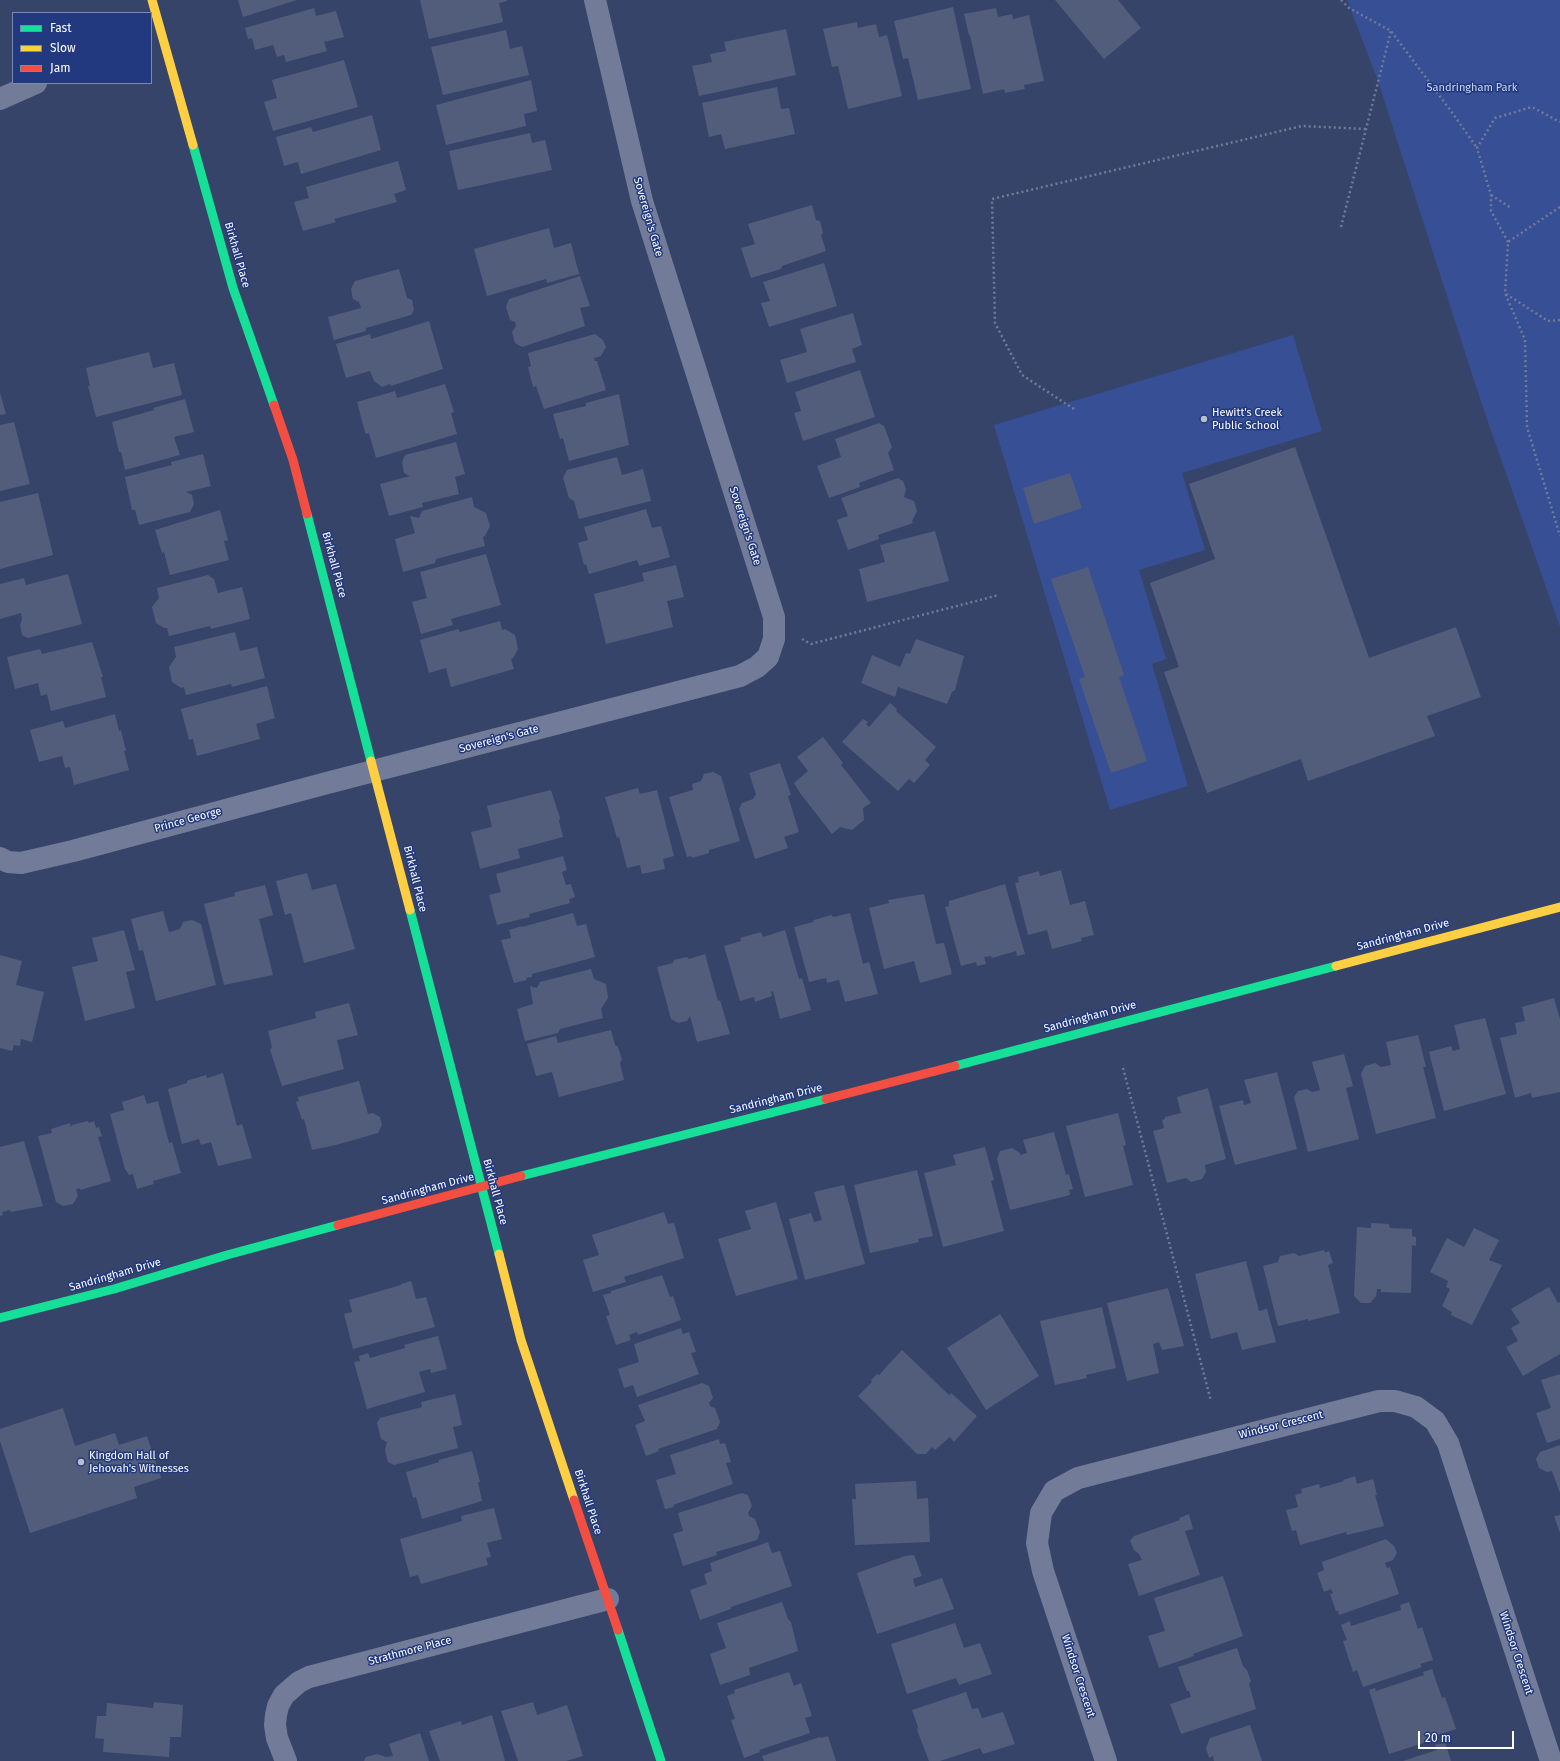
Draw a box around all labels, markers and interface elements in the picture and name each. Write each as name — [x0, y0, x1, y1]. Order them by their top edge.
legend — [12, 12, 152, 84]
text: Fast — [50, 21, 72, 35]
text: Slow — [50, 41, 76, 55]
text: Jam — [50, 61, 70, 75]
park label: Sandringham Park — [1427, 81, 1517, 95]
street label: Sovereign's Gate — [630, 176, 666, 258]
street label: Birkhall Place — [221, 221, 253, 289]
place label: Hewitt's Creek Public School — [1212, 406, 1282, 432]
marker: Hewitt's Creek Public School — [1199, 414, 1209, 424]
street label: Sovereign's Gate — [726, 485, 764, 567]
street label: Birkhall Place — [319, 531, 349, 599]
street label: Sovereign's Gate — [458, 722, 540, 756]
street label: Prince George — [153, 805, 223, 835]
street label: Birkhall Place — [400, 845, 430, 913]
street label: Sandringham Drive — [1355, 916, 1451, 954]
street label: Sandringham Drive — [1042, 998, 1138, 1036]
street label: Sandringham Drive — [728, 1081, 824, 1117]
street label: Birkhall Place — [480, 1158, 510, 1226]
street label: Sandringham Drive — [380, 1170, 476, 1208]
street label: Sandringham Drive — [67, 1256, 163, 1294]
street label: Windsor Crescent — [1237, 1408, 1325, 1442]
place label: Kingdom Hall of Jehovah's Witnesses — [89, 1449, 189, 1475]
marker: Kingdom Hall of Jehovah's Witnesses — [76, 1457, 86, 1467]
street label: Birkhall Place — [571, 1468, 605, 1536]
street label: Windsor Crescent — [1496, 1610, 1536, 1696]
street label: Windsor Crescent — [1058, 1633, 1098, 1719]
street label: Strathmore Place — [367, 1634, 453, 1668]
scale bar — [1420, 1723, 1516, 1749]
text: 20 m — [1425, 1731, 1451, 1745]

